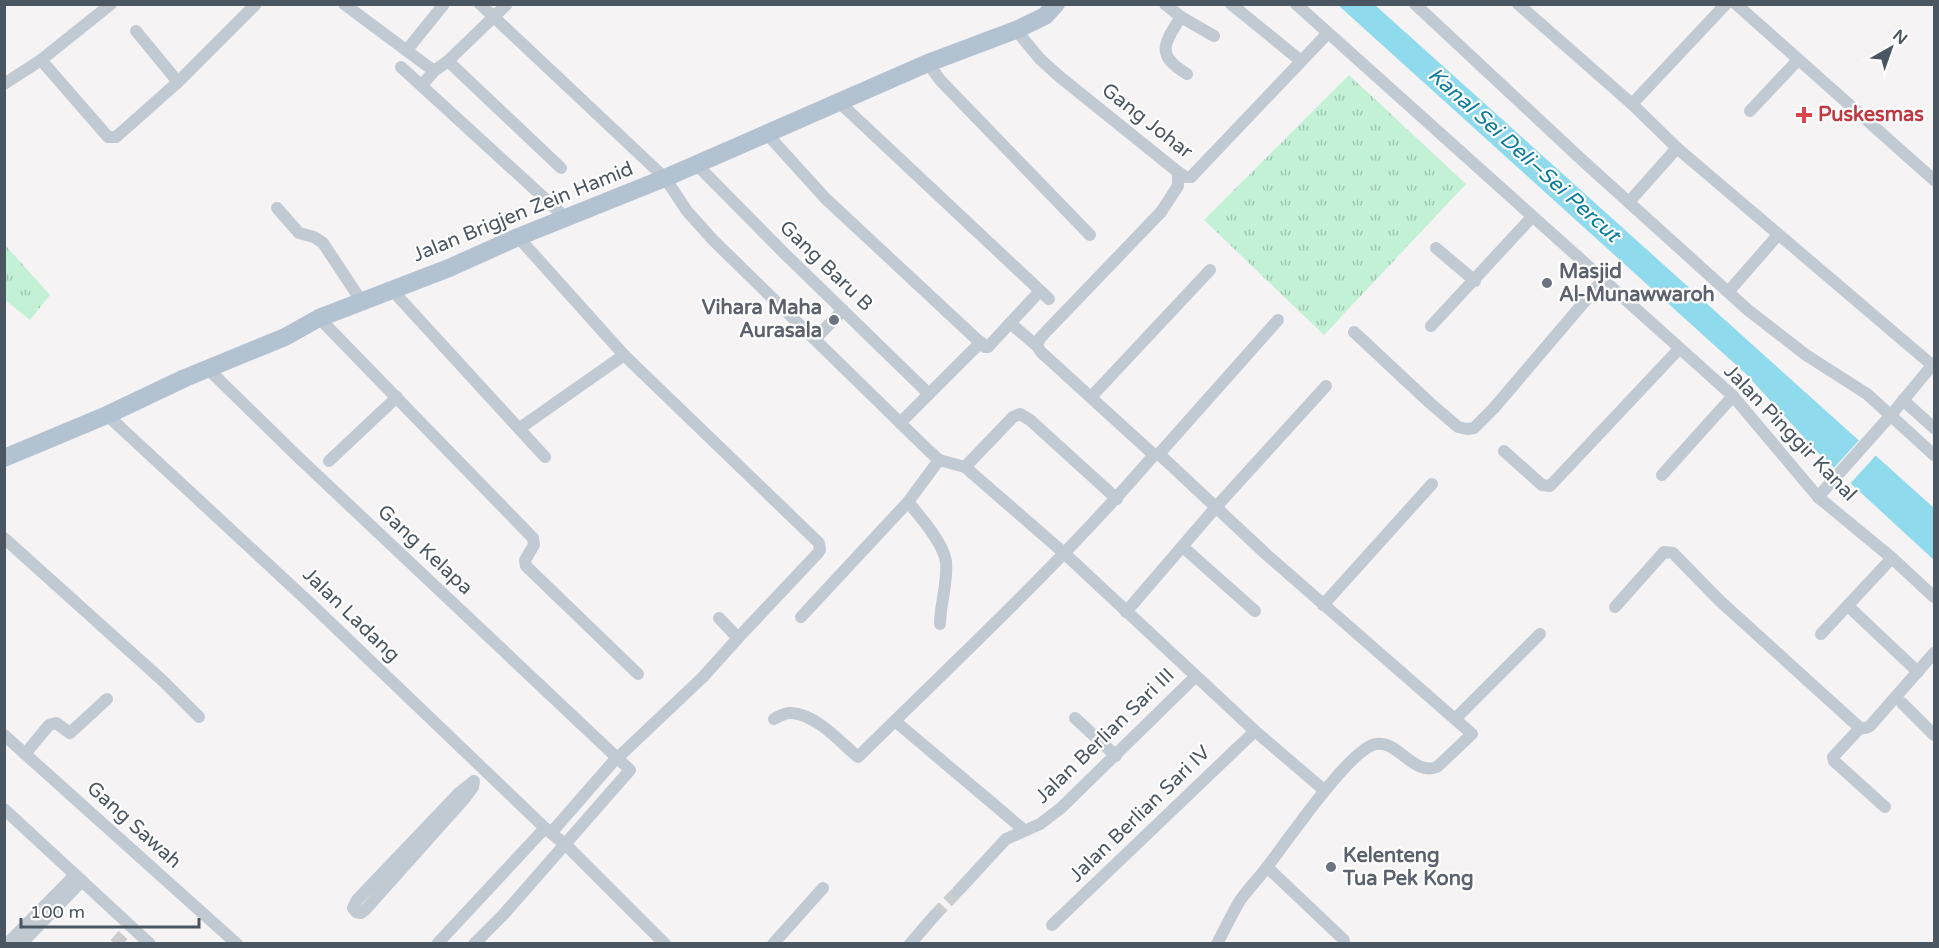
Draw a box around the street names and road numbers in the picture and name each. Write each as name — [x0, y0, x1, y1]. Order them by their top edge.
street label: Gang Johar — [1097, 78, 1198, 164]
street label: Jalan Brigjen Zein Hamid — [409, 157, 637, 267]
street label: Gang Baru B — [774, 216, 878, 316]
street label: Jalan Pinggir Kanal — [1719, 360, 1861, 506]
street label: Gang Kelapa — [373, 500, 477, 600]
street label: Jalan Ladang — [297, 563, 405, 667]
street label: Jalan Berlian Sari III — [1030, 663, 1180, 809]
street label: Jalan Berlian Sari IV — [1065, 741, 1215, 887]
street label: Gang Sawah — [82, 776, 186, 874]

